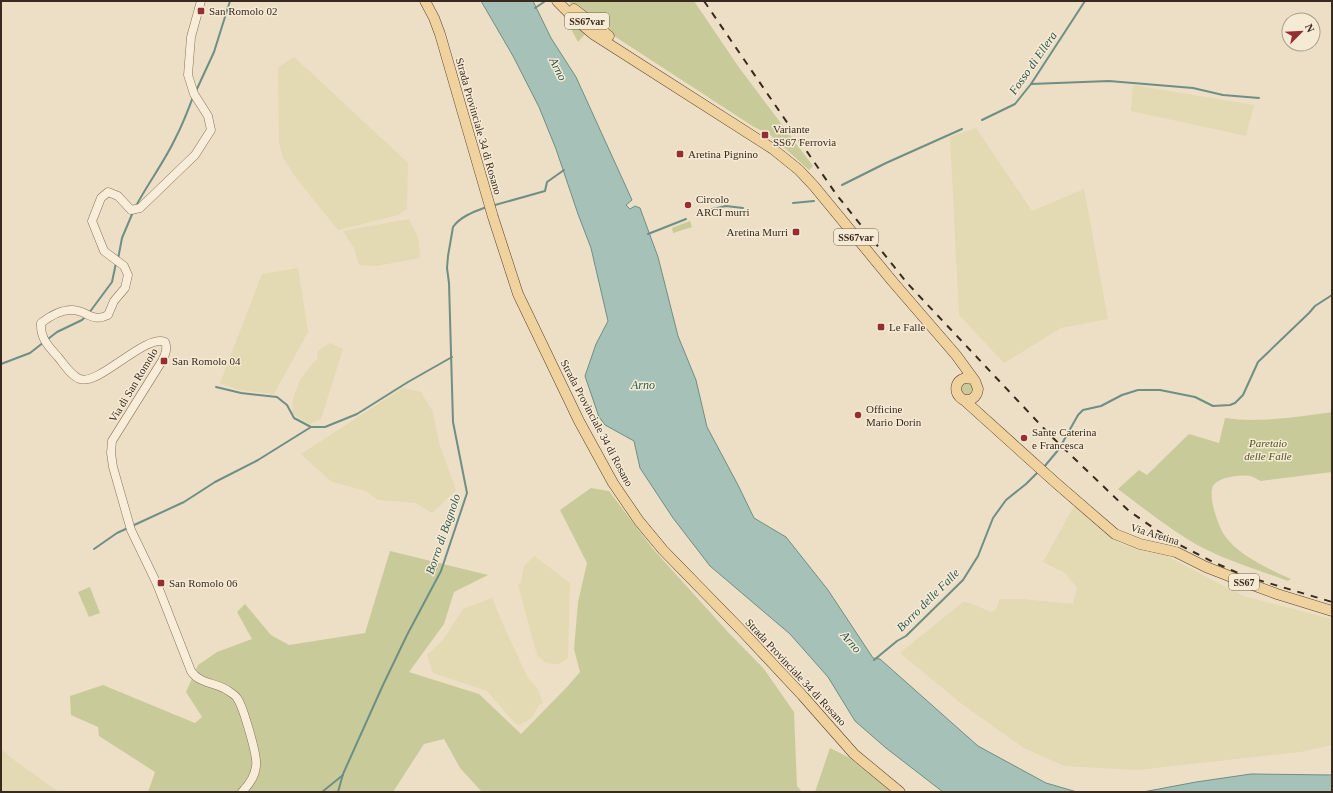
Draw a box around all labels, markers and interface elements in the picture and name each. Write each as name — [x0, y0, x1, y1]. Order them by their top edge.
place label: San Romolo 02 — [209, 5, 277, 17]
marker: San Romolo 02 — [196, 6, 206, 16]
north arrow — [1281, 12, 1321, 52]
road number: SS67var — [565, 13, 609, 29]
text: N — [1303, 22, 1317, 34]
water label: Fosso di Ellera — [1005, 29, 1060, 98]
water label: Arno — [546, 54, 570, 83]
street label: Strada Provinciale 34 di Rosano — [454, 56, 504, 196]
place label: Variante SS67 Ferrovia — [773, 123, 836, 148]
marker: Variante SS67 Ferrovia — [760, 130, 770, 140]
place label: Aretina Pignino — [688, 148, 758, 160]
marker: Aretina Pignino — [675, 149, 685, 159]
place label: Circolo ARCI murri — [696, 193, 749, 218]
marker: Circolo ARCI murri — [683, 200, 693, 210]
place label: Aretina Murri — [727, 226, 788, 238]
marker: Aretina Murri — [791, 227, 801, 237]
road number: SS67var — [834, 229, 878, 245]
place label: Le Falle — [889, 321, 925, 333]
marker: Le Falle — [876, 322, 886, 332]
street label: Via di San Romolo — [106, 345, 160, 424]
place label: San Romolo 04 — [172, 355, 241, 367]
marker: San Romolo 04 — [159, 356, 169, 366]
street label: Strada Provinciale 34 di Rosano — [558, 358, 636, 489]
water label: Arno — [630, 378, 655, 392]
place label: Officine Mario Dorin — [866, 403, 922, 428]
marker: Officine Mario Dorin — [853, 410, 863, 420]
place label: Sante Caterina e Francesca — [1032, 426, 1097, 451]
marker: Sante Caterina e Francesca — [1019, 433, 1029, 443]
park label: Paretaio delle Falle — [1244, 437, 1292, 462]
water label: Borro di Bagnolo — [423, 492, 463, 576]
street label: Via Aretina — [1129, 521, 1181, 547]
water label: Borro delle Falle — [894, 565, 963, 634]
road number: SS67 — [1229, 574, 1259, 590]
place label: San Romolo 06 — [169, 577, 238, 589]
marker: San Romolo 06 — [156, 578, 166, 588]
street label: Strada Provinciale 34 di Rosano — [743, 616, 849, 728]
water label: Arno — [837, 628, 864, 656]

